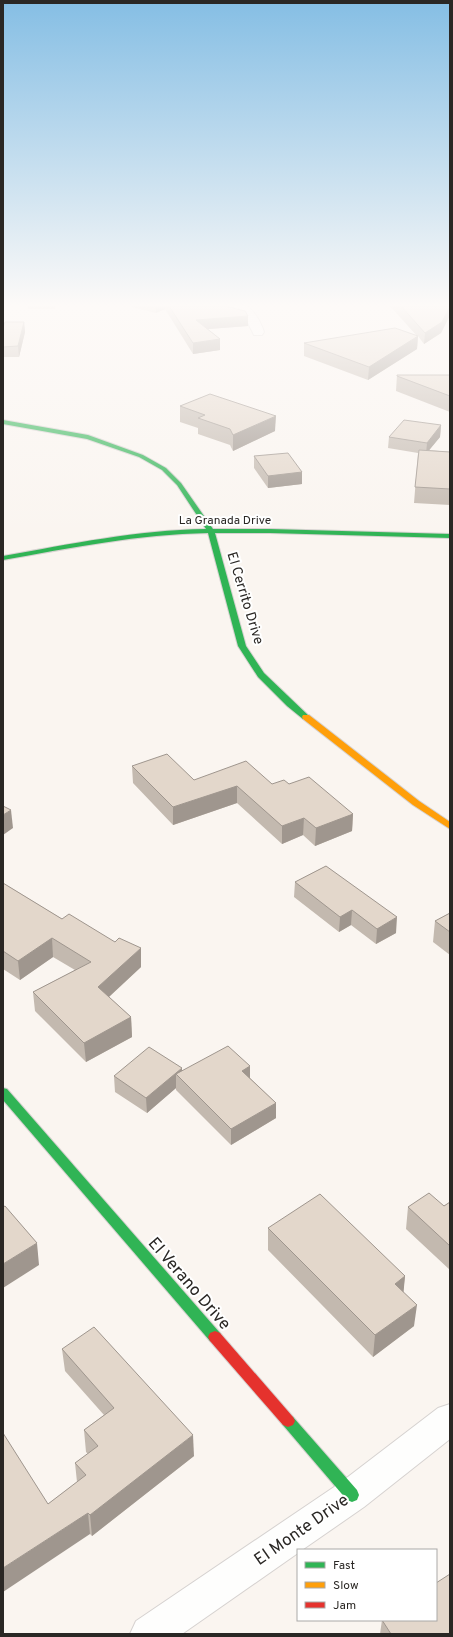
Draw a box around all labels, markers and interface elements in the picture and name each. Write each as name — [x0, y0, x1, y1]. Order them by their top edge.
street label: La Granada Drive — [179, 513, 271, 529]
street label: El Cerrito Drive — [222, 550, 267, 647]
street label: El Verano Drive — [142, 1233, 235, 1335]
street label: El Monte Drive — [250, 1490, 354, 1571]
legend — [297, 1549, 437, 1621]
text: Fast — [333, 1558, 355, 1574]
text: Slow — [333, 1578, 359, 1594]
text: Jam — [333, 1598, 356, 1614]

